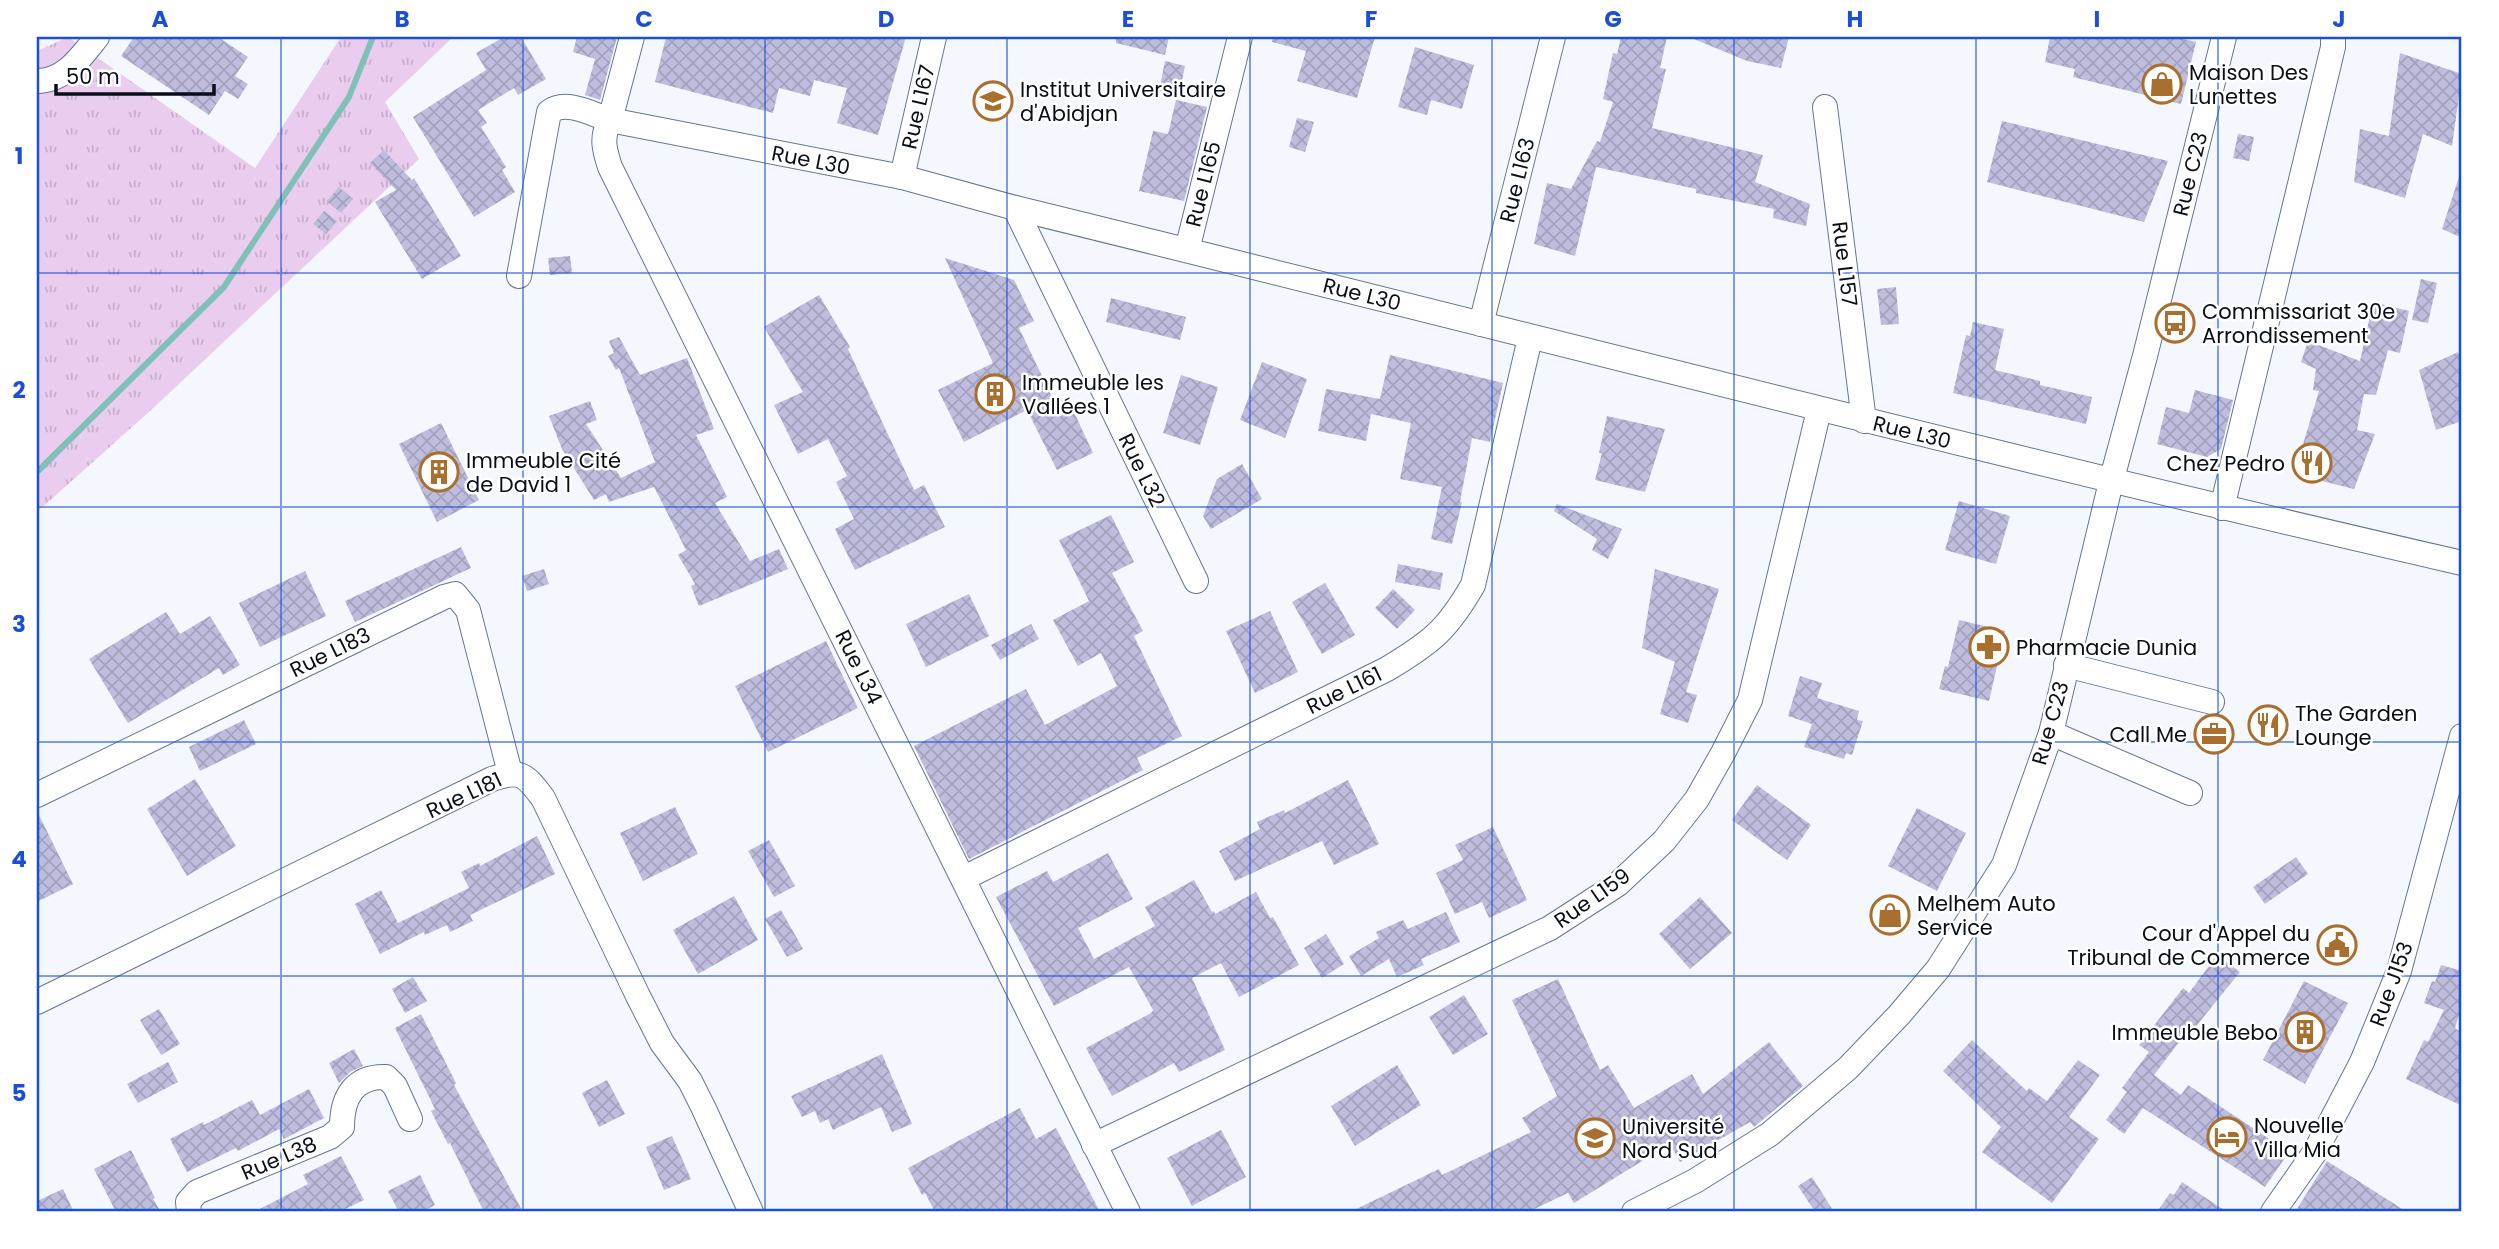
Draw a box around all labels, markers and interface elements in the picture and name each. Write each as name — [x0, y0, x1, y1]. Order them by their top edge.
text: A — [152, 3, 169, 35]
text: B — [394, 3, 410, 35]
text: C — [635, 3, 653, 35]
text: D — [878, 3, 894, 35]
text: E — [1122, 3, 1134, 35]
text: F — [1365, 3, 1377, 35]
text: G — [1604, 3, 1622, 35]
text: H — [1847, 3, 1863, 35]
text: I — [2094, 3, 2100, 35]
text: J — [2332, 3, 2346, 35]
scale bar — [56, 52, 214, 96]
place label: Maison Des Lunettes — [2189, 58, 2309, 111]
text: 50 m — [66, 62, 120, 91]
street label: Rue L167 — [894, 62, 942, 152]
shop icon: Maison Des Lunettes — [2141, 63, 2183, 105]
place label: Institut Universitaire d'Abidjan — [1020, 75, 1226, 128]
school or university icon: Institut Universitaire d'Abidjan — [972, 80, 1014, 122]
street label: Rue C23 — [2166, 129, 2214, 219]
street label: Rue L163 — [1492, 135, 1542, 225]
street label: Rue L30 — [769, 138, 853, 182]
street label: Rue L165 — [1178, 138, 1228, 230]
text: 1 — [15, 140, 23, 172]
street label: Rue L157 — [1825, 220, 1865, 308]
street label: Rue L30 — [1320, 270, 1404, 318]
place label: Commissariat 30e Arrondissement — [2202, 297, 2395, 350]
bus stop icon: Commissariat 30e Arrondissement — [2154, 302, 2196, 344]
place label: Immeuble les Vallées 1 — [1022, 368, 1164, 421]
building icon: Immeuble les Vallées 1 — [974, 373, 1016, 415]
text: 2 — [12, 374, 26, 406]
street label: Rue L30 — [1870, 408, 1954, 456]
street label: Rue L32 — [1112, 428, 1172, 512]
restaurant icon: Chez Pedro — [2291, 442, 2333, 484]
place label: Immeuble Cité de David 1 — [466, 446, 621, 499]
place label: Chez Pedro — [2167, 449, 2285, 478]
building icon: Immeuble Cité de David 1 — [418, 451, 460, 493]
text: 3 — [12, 608, 26, 640]
street label: Rue L183 — [285, 620, 375, 684]
street label: Rue L34 — [829, 625, 889, 709]
pharmacy icon: Pharmacie Dunia — [1968, 626, 2010, 668]
place label: Pharmacie Dunia — [2016, 633, 2197, 662]
street label: Rue L161 — [1301, 659, 1387, 721]
street label: Rue C23 — [2024, 678, 2076, 768]
place label: The Garden Lounge — [2295, 699, 2417, 752]
restaurant icon: The Garden Lounge — [2247, 704, 2289, 746]
office icon: Call Me — [2193, 713, 2235, 755]
place label: Call Me — [2110, 720, 2187, 749]
street label: Rue L181 — [421, 765, 507, 825]
text: 4 — [11, 843, 27, 875]
street label: Rue L159 — [1548, 861, 1636, 935]
place label: Melhem Auto Service — [1917, 889, 2056, 942]
shop icon: Melhem Auto Service — [1869, 894, 1911, 936]
place label: Cour d'Appel du Tribunal de Commerce — [2067, 919, 2310, 972]
public building icon: Cour d'Appel du Tribunal de Commerce — [2316, 924, 2358, 966]
street label: Rue J153 — [2362, 938, 2420, 1030]
building icon: Immeuble Bebo — [2284, 1011, 2326, 1053]
place label: Immeuble Bebo — [2112, 1018, 2278, 1047]
text: 5 — [12, 1077, 26, 1109]
place label: Nouvelle Villa Mia — [2254, 1111, 2344, 1164]
place label: Université Nord Sud — [1622, 1112, 1724, 1165]
hotel icon: Nouvelle Villa Mia — [2206, 1116, 2248, 1158]
school or university icon: Université Nord Sud — [1574, 1117, 1616, 1159]
street label: Rue L38 — [237, 1129, 321, 1187]

